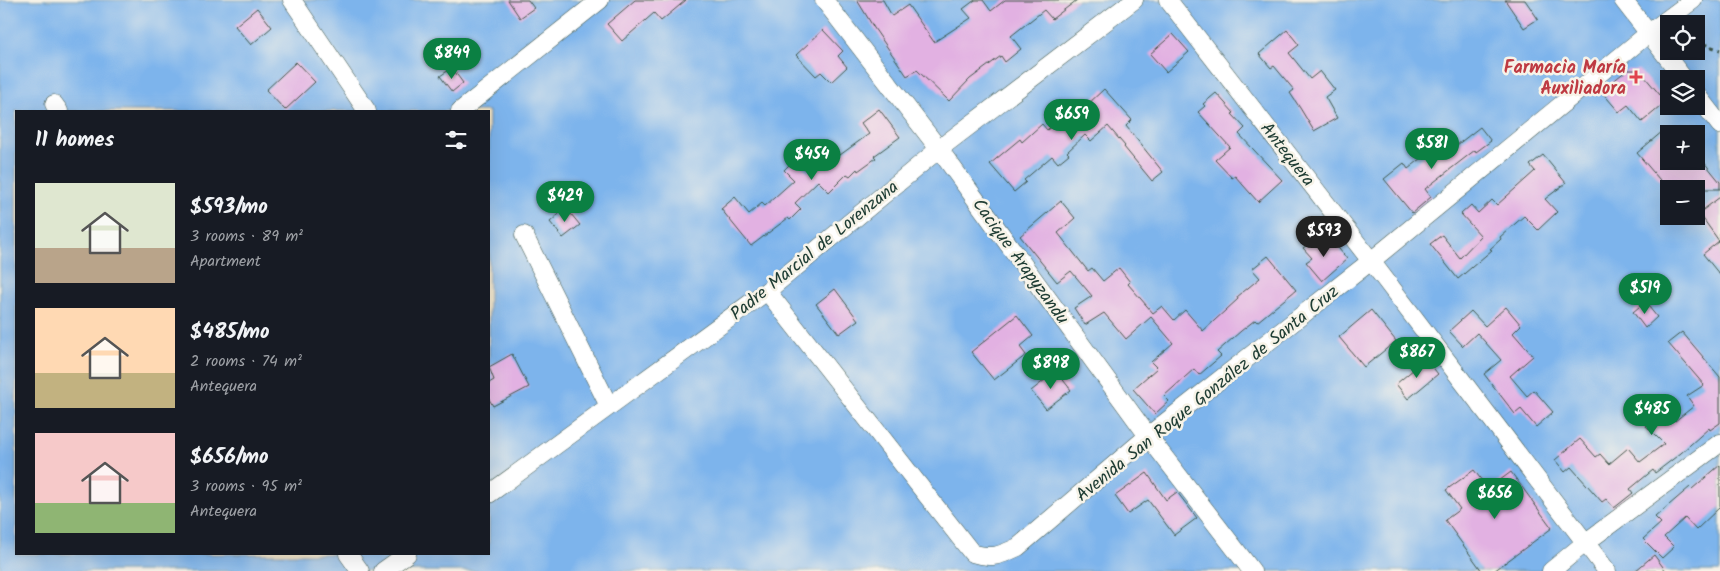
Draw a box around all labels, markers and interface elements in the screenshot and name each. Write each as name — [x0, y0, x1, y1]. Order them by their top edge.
map controls — [1660, 15, 1705, 225]
button: locate — [1660, 15, 1705, 60]
pin: $849 — [422, 38, 482, 80]
text: $849 — [434, 41, 470, 66]
place label: Farmacia María Auxiliadora — [1504, 54, 1626, 104]
button: layers — [1660, 70, 1705, 115]
marker: Farmacia María Auxiliadora — [1630, 71, 1642, 83]
pin: $659 — [1042, 98, 1102, 141]
text: $659 — [1055, 102, 1089, 127]
street label: Antequera — [1252, 116, 1321, 194]
text: 11 homes — [35, 124, 114, 157]
button: + — [1660, 125, 1705, 170]
icon: filters — [442, 126, 470, 154]
pin: $581 — [1402, 128, 1462, 170]
text: $581 — [1416, 131, 1448, 156]
pin: $454 — [782, 138, 842, 181]
text: $454 — [794, 142, 830, 167]
street label: Padre Marcial de Lorenzana — [724, 174, 906, 328]
pin: $429 — [535, 180, 595, 223]
button: − — [1660, 180, 1705, 225]
text: $429 — [547, 184, 583, 209]
text: $593/mo — [190, 191, 268, 224]
street label: Cacique Arapyzandu — [964, 193, 1076, 331]
icon: home — [75, 203, 135, 263]
pin: $593 — [1294, 216, 1354, 258]
text: $593 — [1307, 219, 1341, 244]
text: 3 rooms · 89 m² — [190, 224, 303, 249]
text: Apartment — [190, 249, 261, 274]
pin: $519 — [1615, 272, 1675, 315]
text: $519 — [1630, 276, 1660, 301]
street label: Avenida San Roque González de Santa Cruz — [1070, 278, 1346, 510]
text: $485/mo — [190, 316, 270, 349]
icon: home — [75, 328, 135, 388]
pin: $867 — [1387, 336, 1447, 379]
text: $867 — [1399, 340, 1435, 365]
pin: $898 — [1021, 348, 1081, 390]
text: 2 rooms · 74 m² — [190, 349, 302, 374]
text: $898 — [1033, 351, 1069, 376]
text: Antequera — [190, 374, 257, 399]
pin: $485 — [1622, 394, 1682, 436]
text: $485 — [1634, 397, 1670, 422]
text: $656/mo — [190, 441, 269, 474]
icon: home — [75, 453, 135, 513]
text: 3 rooms · 95 m² — [190, 474, 302, 499]
pin: $656 — [1465, 478, 1525, 520]
text: $656 — [1478, 481, 1512, 506]
text: Antequera — [190, 499, 257, 524]

